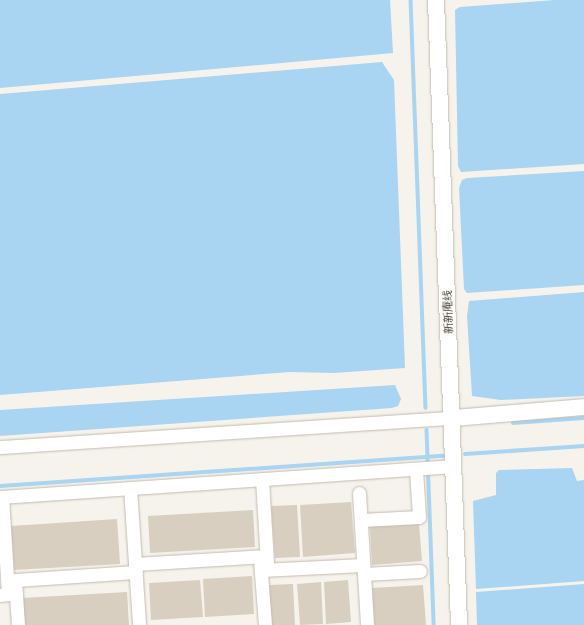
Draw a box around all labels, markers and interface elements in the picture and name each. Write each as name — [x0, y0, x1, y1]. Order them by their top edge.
street label: 新新庵线 — [441, 290, 455, 334]

